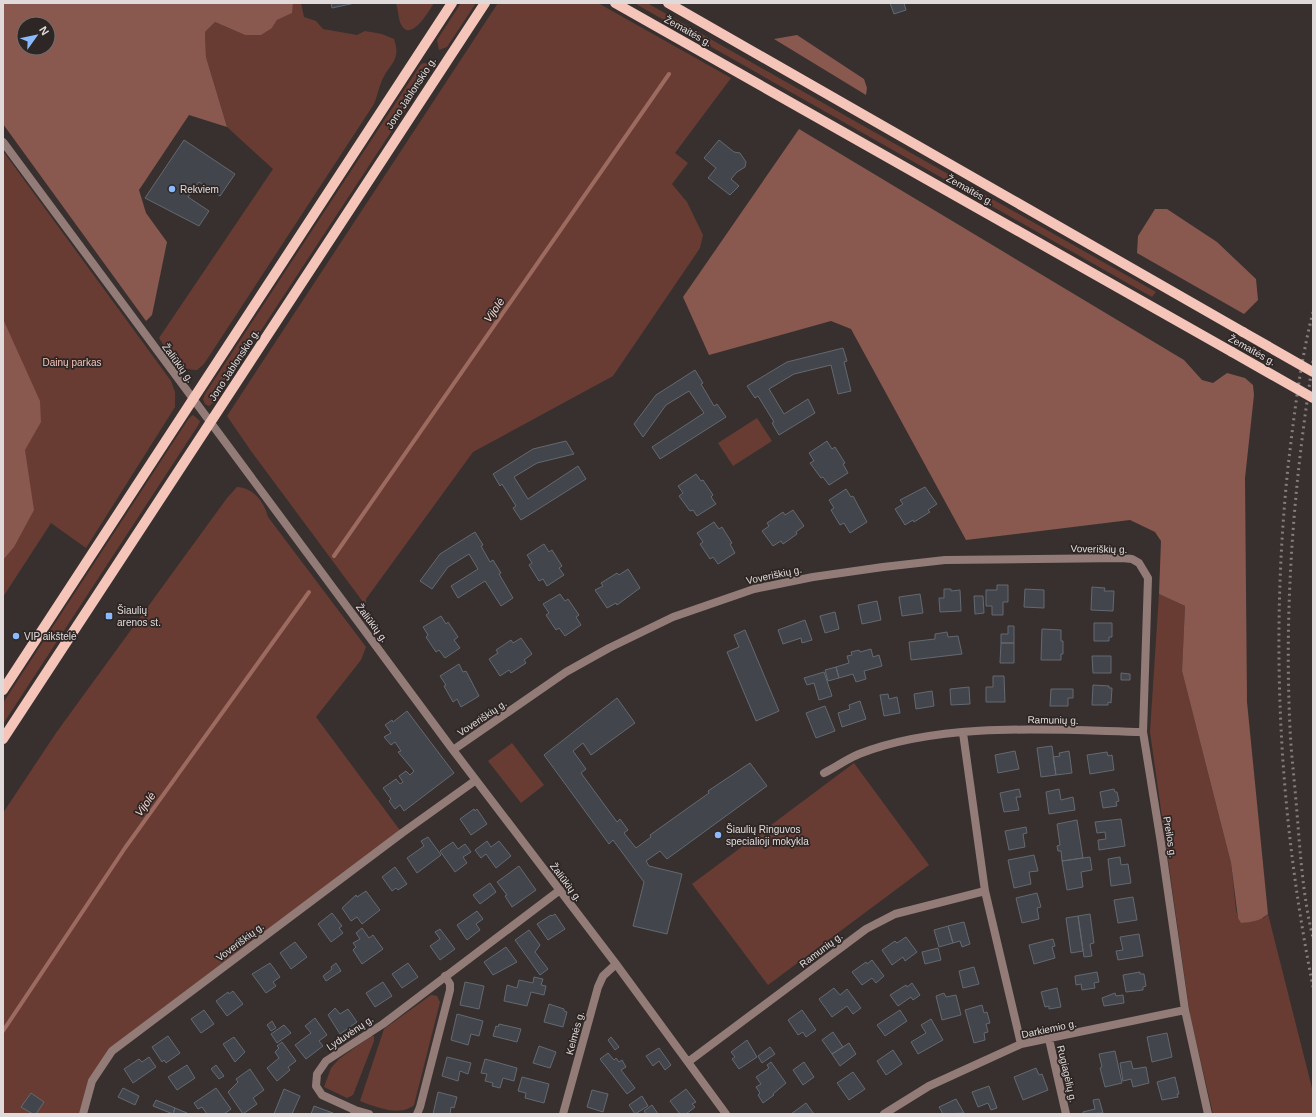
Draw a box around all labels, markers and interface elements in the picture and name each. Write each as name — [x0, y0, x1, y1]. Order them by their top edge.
street label: Žemaitės g. — [662, 13, 714, 48]
north arrow — [16, 16, 56, 56]
text: N — [37, 24, 52, 37]
street label: Jono Jablonskio g. — [384, 55, 438, 131]
street label: Žemaitės g. — [944, 172, 996, 207]
marker: Rekviem — [167, 184, 177, 194]
place label: Rekviem — [180, 184, 219, 195]
water label: Vijolė — [481, 296, 507, 324]
street label: Jono Jablonskio g. — [207, 327, 261, 403]
street label: Žemaitės g. — [1226, 332, 1278, 367]
street label: Žaliūkių g. — [160, 341, 197, 385]
park label: Dainų parkas — [43, 357, 101, 368]
street label: Voveriškių g. — [1071, 543, 1127, 555]
street label: Voveriškių g. — [745, 564, 803, 586]
street label: Žaliūkių g. — [354, 601, 391, 645]
place label: Šiaulių arenos st. — [117, 604, 161, 628]
marker: Šiaulių arenos st. — [104, 611, 114, 621]
marker: VIP aikštelė — [11, 631, 21, 641]
place label: VIP aikštelė — [24, 631, 77, 642]
street label: Voveriškių g. — [455, 698, 509, 738]
street label: Ramunių g. — [1027, 714, 1079, 726]
water label: Vijolė — [132, 790, 158, 818]
street label: Preilos g. — [1161, 816, 1179, 858]
place label: Šiaulių Ringuvos specialioji mokykla — [726, 823, 809, 847]
marker: Šiaulių Ringuvos specialioji mokykla — [713, 830, 723, 840]
street label: Žaliūkių g. — [548, 860, 585, 904]
street label: Voveriškių g. — [214, 921, 266, 963]
street label: Ramunių g. — [797, 930, 845, 970]
street label: Kelmės g. — [564, 1010, 586, 1056]
street label: Lyduvėnų g. — [324, 1013, 376, 1053]
street label: Darkiemio g. — [1020, 1018, 1078, 1040]
street label: Rugiagėlių g. — [1055, 1044, 1079, 1104]

